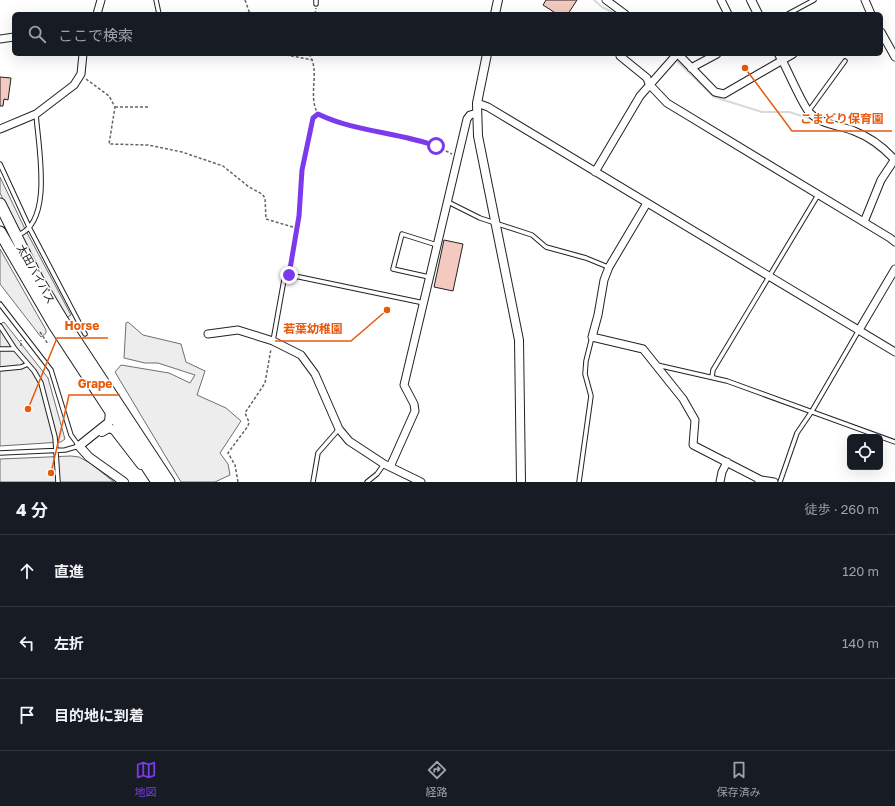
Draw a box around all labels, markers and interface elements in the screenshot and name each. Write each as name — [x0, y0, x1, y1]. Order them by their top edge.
search box — [12, 12, 883, 56]
icon: search — [26, 23, 48, 45]
text: ここで検索 — [58, 26, 133, 44]
callout: こまどり保育園 — [792, 107, 892, 131]
text: こまどり保育園 — [800, 111, 884, 126]
route start — [427, 137, 445, 155]
street label: 太田バイパス — [15, 242, 58, 306]
route end — [280, 266, 298, 284]
callout: Horse — [57, 314, 108, 338]
callout: 若葉幼稚園 — [275, 317, 351, 341]
text: Horse — [65, 318, 99, 333]
text: 若葉幼稚園 — [283, 321, 343, 336]
callout: Grape — [69, 371, 120, 395]
text: Grape — [78, 376, 112, 391]
map controls — [847, 434, 883, 470]
button: locate — [847, 434, 883, 470]
text: 4 分 — [16, 499, 48, 520]
text: 徒歩 · 260 m — [804, 501, 879, 517]
icon: ahead — [16, 560, 38, 582]
text: 直進 — [54, 562, 84, 580]
text: 120 m — [842, 563, 879, 579]
icon: left — [16, 632, 38, 654]
text: 左折 — [54, 634, 84, 652]
text: 140 m — [842, 635, 879, 651]
icon: arrive — [16, 704, 38, 726]
text: 目的地に到着 — [54, 706, 144, 724]
tab: 地図 — [135, 759, 157, 799]
tab: 経路 — [426, 759, 448, 799]
tab: 保存済み — [717, 759, 761, 799]

